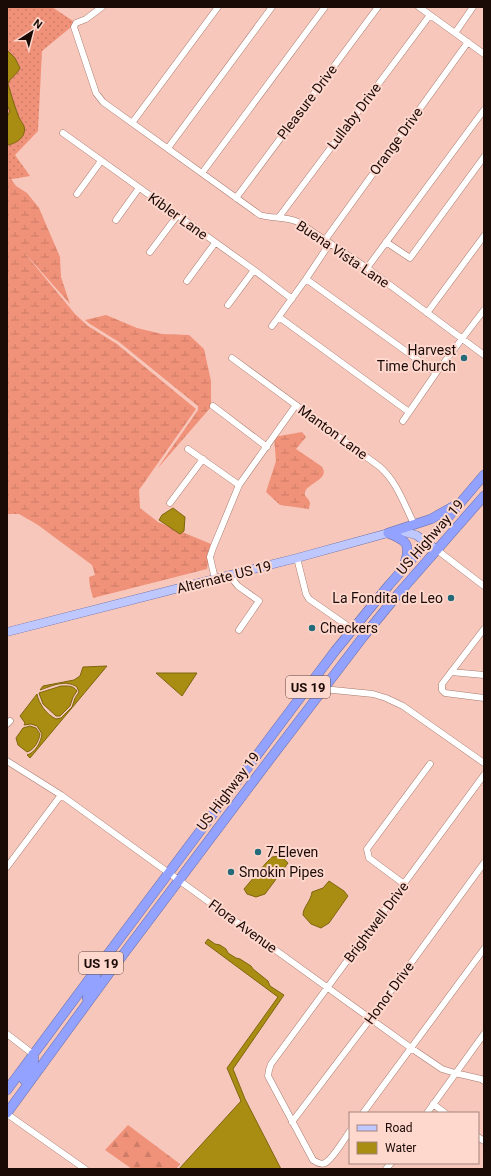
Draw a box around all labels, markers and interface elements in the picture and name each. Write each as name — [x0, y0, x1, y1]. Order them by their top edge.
north arrow — [12, 12, 52, 52]
text: N — [31, 17, 45, 32]
street label: Pleasure Drive — [274, 62, 340, 142]
street label: Lullaby Drive — [324, 80, 384, 152]
street label: Orange Drive — [366, 104, 426, 178]
street label: Kibler Lane — [145, 189, 211, 243]
street label: Buena Vista Lane — [294, 217, 392, 291]
place label: Harvest Time Church — [377, 342, 456, 374]
marker: Harvest Time Church — [459, 353, 469, 363]
street label: Manton Lane — [295, 402, 371, 462]
street label: US Highway 19 — [393, 496, 467, 578]
street label: Alternate US 19 — [175, 558, 273, 596]
place label: La Fondita de Leo — [332, 590, 443, 606]
marker: La Fondita de Leo — [446, 593, 456, 603]
place label: Checkers — [320, 620, 378, 636]
marker: Checkers — [307, 623, 317, 633]
road number: US 19 — [286, 676, 330, 698]
street label: US Highway 19 — [193, 749, 263, 833]
place label: 7-Eleven — [266, 844, 318, 860]
marker: 7-Eleven — [253, 847, 263, 857]
place label: Smokin Pipes — [239, 864, 324, 880]
marker: Smokin Pipes — [226, 867, 236, 877]
street label: Brightwell Drive — [341, 879, 411, 965]
street label: Flora Avenue — [206, 896, 280, 956]
road number: US 19 — [79, 952, 123, 974]
street label: Honor Drive — [361, 959, 417, 1027]
legend — [349, 1112, 479, 1164]
text: Road — [385, 1121, 413, 1135]
text: Water — [385, 1141, 416, 1155]

